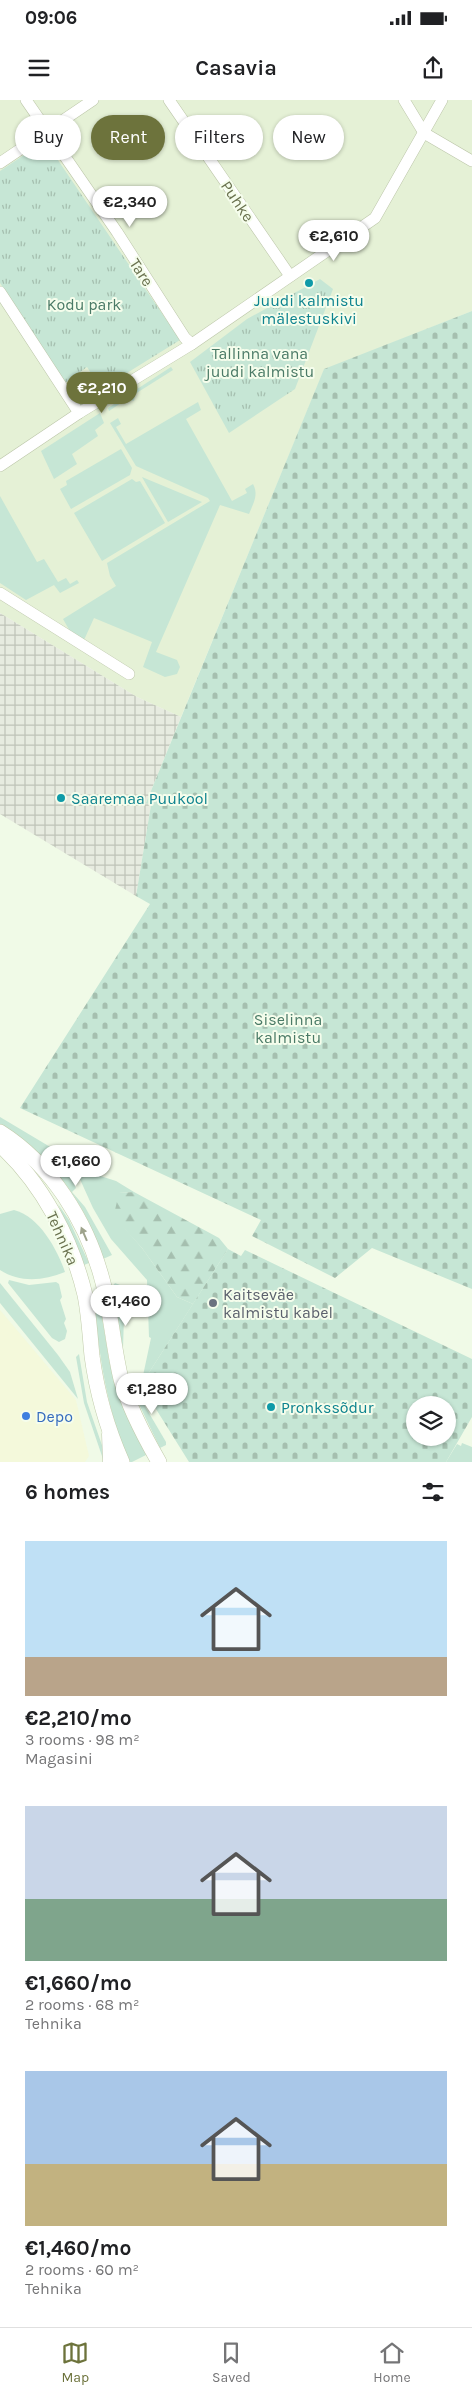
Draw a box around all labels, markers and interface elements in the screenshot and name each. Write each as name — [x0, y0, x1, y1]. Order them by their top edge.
text: 09:06 — [25, 7, 77, 29]
icon: menu — [25, 54, 53, 82]
icon: share — [419, 54, 447, 82]
text: Casavia — [195, 55, 277, 81]
chip: Buy — [15, 115, 81, 160]
chip: Rent — [91, 115, 165, 160]
chip: Filters — [175, 115, 263, 160]
chip: New — [273, 115, 344, 160]
street label: Puhke — [217, 177, 258, 225]
pin: €2,340 — [89, 186, 171, 228]
text: €2,340 — [103, 192, 157, 211]
pin: €2,610 — [293, 220, 375, 262]
text: €2,610 — [309, 226, 359, 245]
street label: Tare — [126, 255, 158, 290]
marker: Juudi kalmistu mälestuskivi — [303, 277, 315, 289]
place label: Juudi kalmistu mälestuskivi — [254, 291, 364, 328]
park label: Kodu park — [47, 295, 121, 314]
park label: Tallinna vana juudi kalmistu — [204, 344, 314, 381]
pin: €2,210 — [61, 372, 143, 414]
text: €2,210 — [77, 378, 127, 397]
place label: Saaremaa Puukool — [71, 789, 208, 808]
marker: Saaremaa Puukool — [55, 792, 67, 804]
park label: Siselinna kalmistu — [254, 1010, 322, 1047]
pin: €1,660 — [35, 1144, 117, 1187]
text: €1,660 — [51, 1151, 101, 1170]
street label: Tehnika — [42, 1208, 83, 1268]
one-way arrow — [80, 1227, 88, 1241]
pin: €1,460 — [85, 1284, 167, 1327]
place label: Kaitseväe kalmistu kabel — [223, 1285, 333, 1322]
text: €1,460 — [101, 1291, 151, 1310]
marker: Kaitseväe kalmistu kabel — [207, 1297, 219, 1309]
pin: €1,280 — [111, 1372, 193, 1415]
text: €1,280 — [127, 1379, 177, 1398]
map controls — [406, 1396, 456, 1446]
button: layers — [406, 1396, 456, 1446]
place label: Pronkssõdur — [281, 1398, 374, 1417]
marker: Pronkssõdur — [265, 1401, 277, 1413]
place label: Depo — [36, 1407, 73, 1426]
marker: Depo — [20, 1410, 32, 1422]
icon: filters — [419, 1478, 447, 1506]
text: 6 homes — [25, 1480, 110, 1504]
icon: home — [191, 1574, 281, 1664]
text: €2,210/mo — [25, 1706, 132, 1730]
text: 3 rooms · 98 m² — [25, 1730, 140, 1749]
text: Magasini — [25, 1749, 93, 1768]
icon: home — [191, 1839, 281, 1929]
text: €1,660/mo — [25, 1971, 132, 1995]
text: 2 rooms · 68 m² — [25, 1995, 139, 2014]
text: Tehnika — [25, 2014, 82, 2033]
icon: home — [191, 2104, 281, 2194]
text: €1,460/mo — [25, 2236, 131, 2260]
text: 2 rooms · 60 m² — [25, 2260, 139, 2279]
text: Tehnika — [25, 2279, 82, 2298]
tab: Map — [61, 2339, 89, 2386]
tab: Saved — [212, 2339, 251, 2386]
tab: Home — [373, 2339, 411, 2386]

